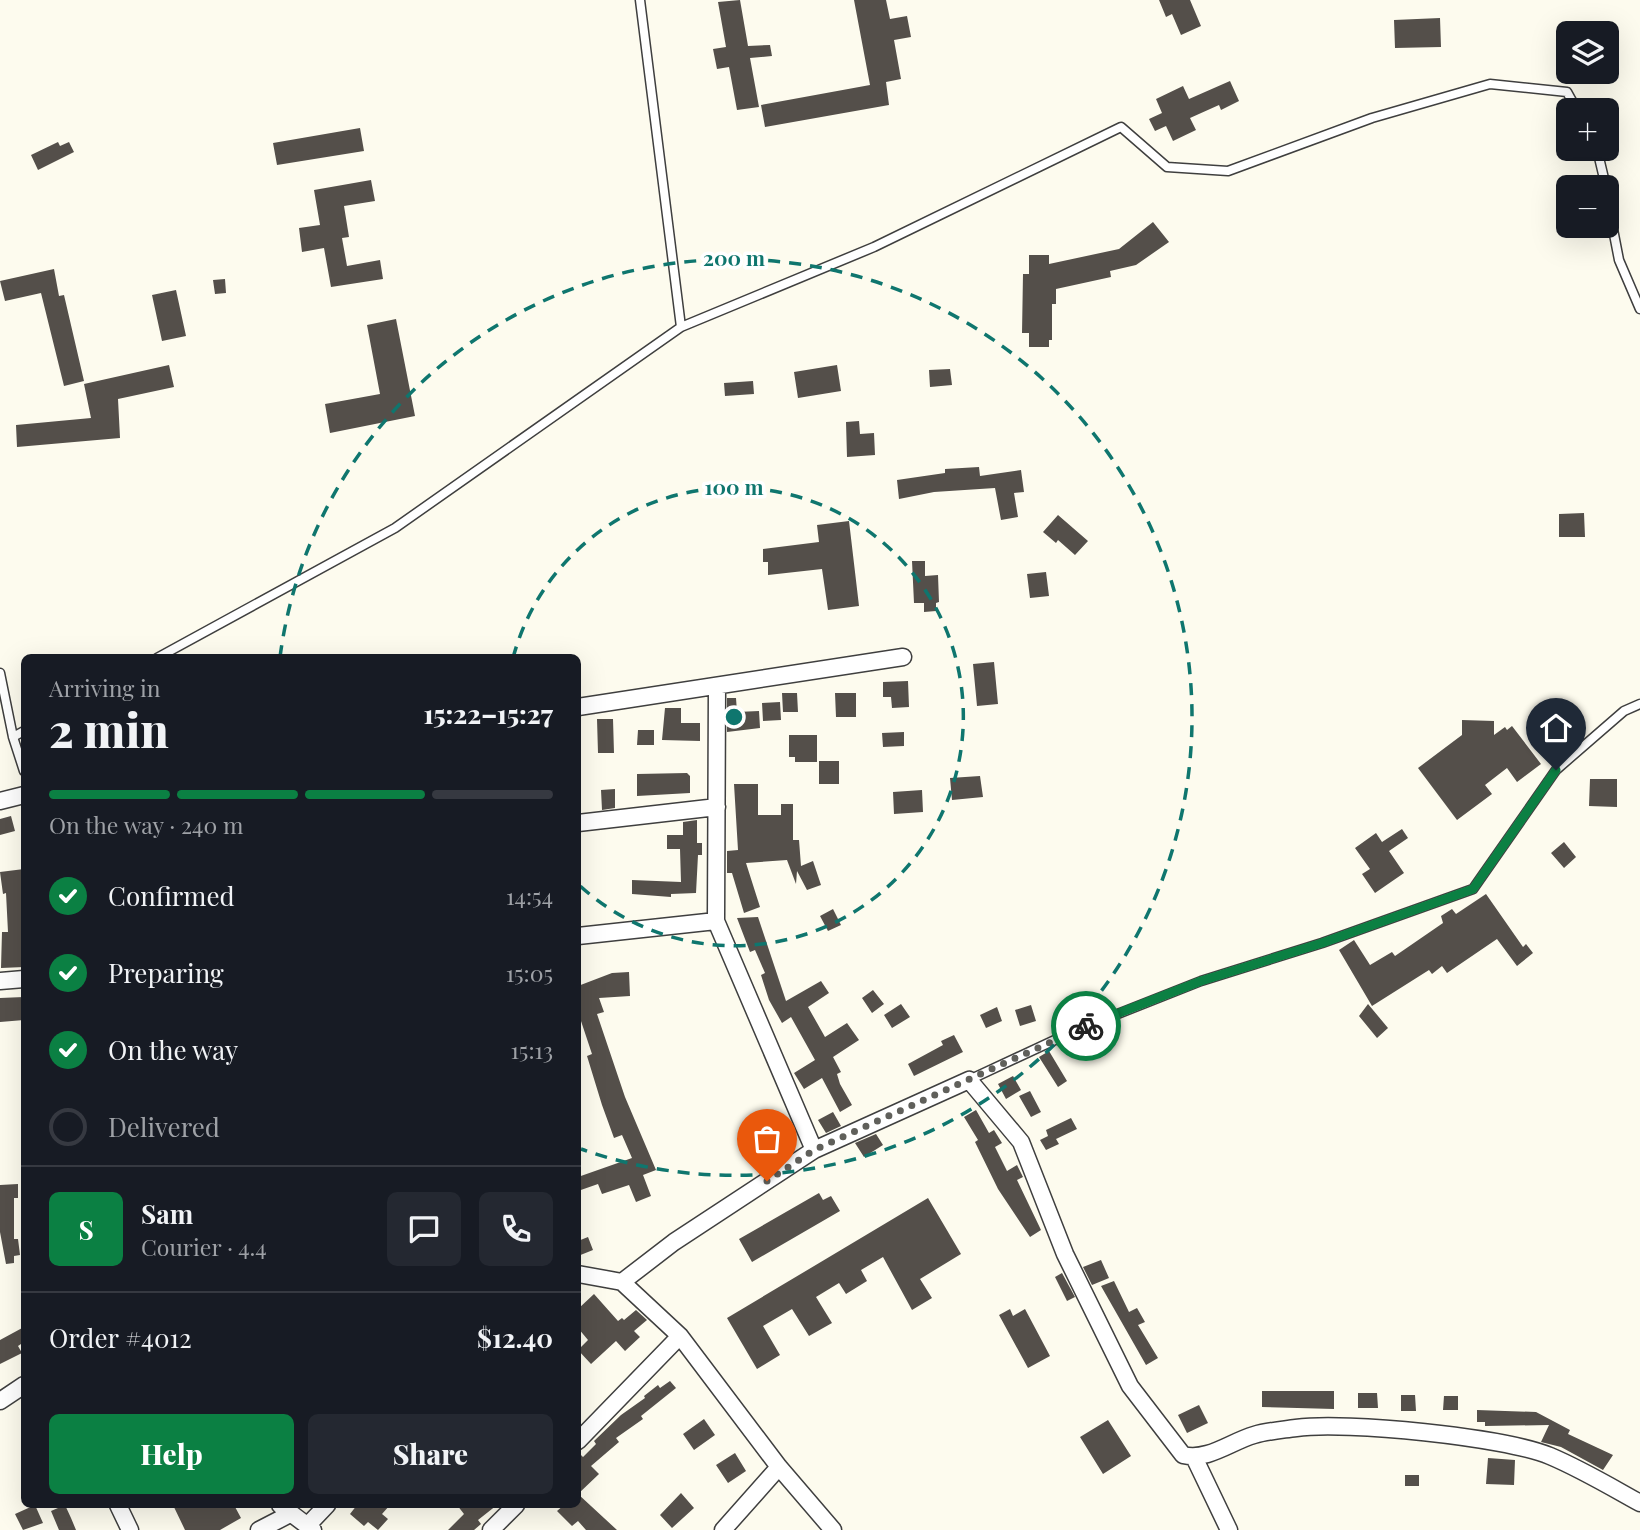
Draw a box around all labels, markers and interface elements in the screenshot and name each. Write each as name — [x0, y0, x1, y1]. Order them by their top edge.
map controls — [1556, 21, 1619, 238]
button: layers — [1556, 21, 1619, 84]
button: + — [1556, 98, 1619, 161]
button: − — [1556, 175, 1619, 238]
text: 200 m — [703, 243, 765, 271]
text: 100 m — [704, 472, 764, 500]
text: Arriving in — [49, 672, 161, 703]
text: 15:22–15:27 — [423, 696, 553, 731]
text: 2 min — [49, 698, 169, 760]
pin — [1526, 698, 1586, 770]
centre of rings — [722, 705, 746, 729]
icon: home — [1537, 709, 1575, 747]
text: On the way · 240 m — [49, 809, 243, 840]
icon: check — [49, 877, 87, 915]
text: Confirmed — [108, 878, 235, 913]
text: 14:54 — [506, 880, 553, 911]
icon: check — [49, 954, 87, 992]
text: Preparing — [108, 955, 224, 990]
text: 15:05 — [506, 957, 553, 988]
courier — [1051, 991, 1121, 1061]
icon: bike — [1067, 1007, 1105, 1045]
icon: check — [49, 1031, 87, 1069]
text: On the way — [108, 1032, 238, 1067]
text: 15:13 — [511, 1034, 553, 1065]
text: Delivered — [108, 1109, 220, 1144]
pin — [737, 1109, 797, 1181]
icon: bag — [748, 1120, 786, 1158]
button: chat — [387, 1192, 461, 1266]
button: phone — [479, 1192, 553, 1266]
text: Sam — [141, 1196, 193, 1231]
text: S — [78, 1212, 94, 1247]
text: Courier · 4.4 — [141, 1231, 267, 1262]
text: Order #4012 — [49, 1320, 192, 1355]
text: $12.40 — [477, 1320, 553, 1355]
button: Help — [49, 1414, 294, 1494]
button: Share — [308, 1414, 553, 1494]

